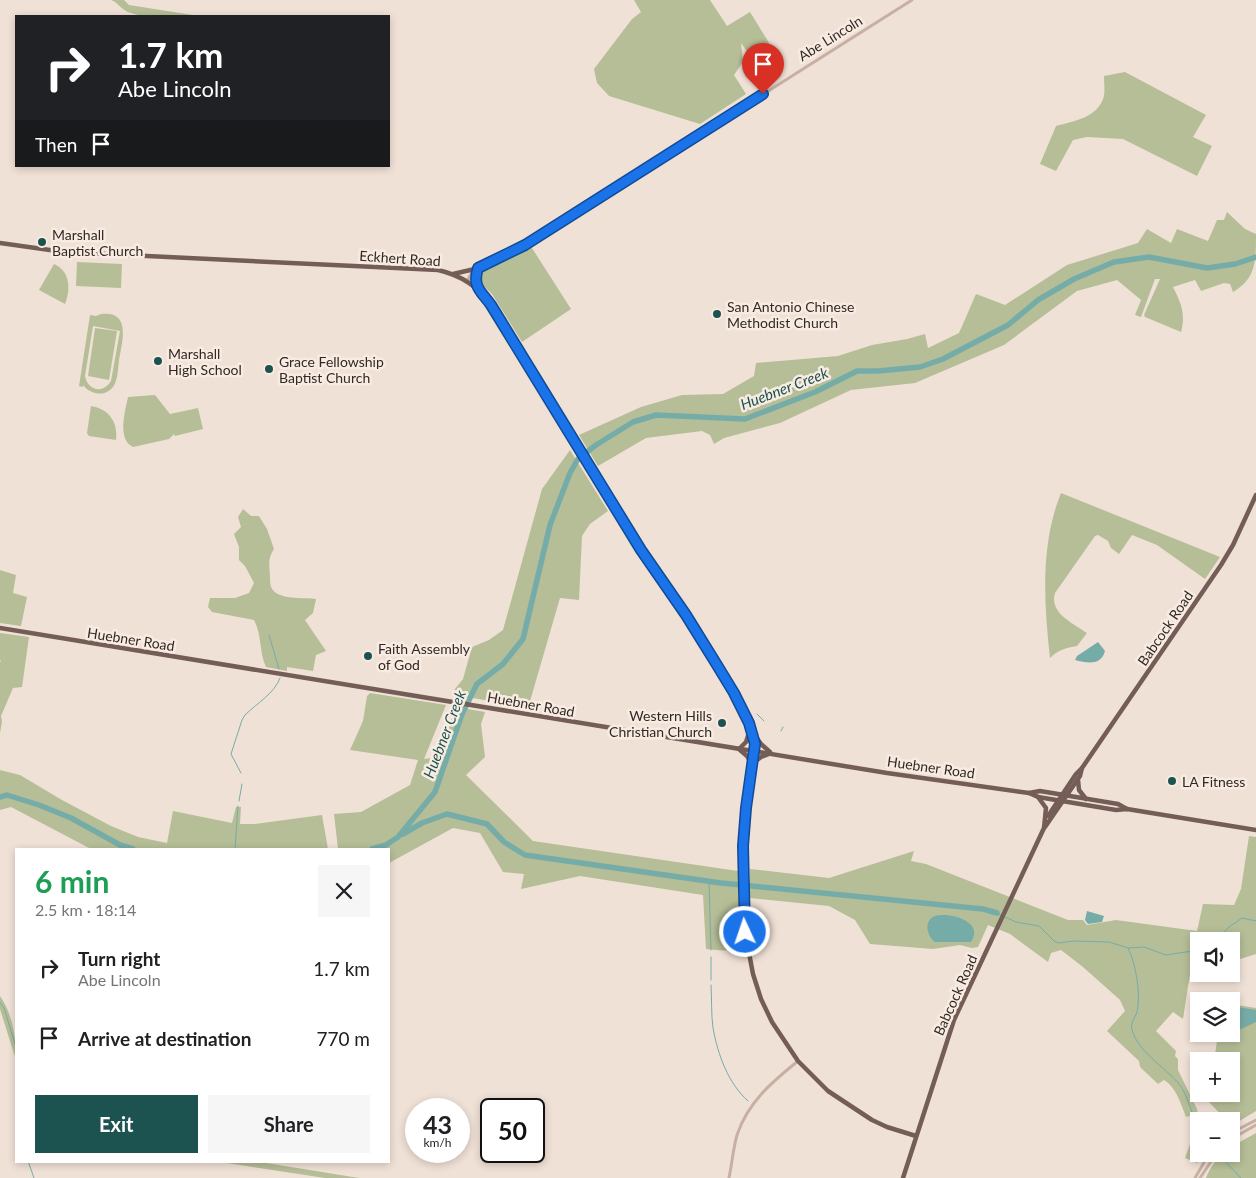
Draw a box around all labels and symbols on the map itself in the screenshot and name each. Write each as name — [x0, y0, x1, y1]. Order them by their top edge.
street label: Abe Lincoln — [795, 12, 865, 64]
pin — [742, 43, 784, 94]
place label: Marshall Baptist Church — [52, 226, 143, 259]
marker: Marshall Baptist Church — [36, 236, 48, 248]
street label: Eckhert Road — [359, 247, 441, 269]
place label: San Antonio Chinese Methodist Church — [727, 298, 854, 331]
marker: San Antonio Chinese Methodist Church — [711, 308, 723, 320]
place label: Marshall High School — [168, 345, 242, 378]
place label: Grace Fellowship Baptist Church — [279, 353, 384, 386]
marker: Marshall High School — [152, 355, 164, 367]
marker: Grace Fellowship Baptist Church — [263, 363, 275, 375]
water label: Huebner Creek — [738, 363, 831, 413]
street label: Babcock Road — [1134, 587, 1196, 669]
street label: Huebner Road — [86, 624, 176, 654]
place label: Faith Assembly of God — [378, 640, 471, 673]
marker: Faith Assembly of God — [362, 650, 374, 662]
water label: Huebner Creek — [419, 687, 469, 780]
street label: Huebner Road — [486, 688, 576, 720]
place label: Western Hills Christian Church — [609, 707, 712, 740]
marker: Western Hills Christian Church — [716, 717, 728, 729]
street label: Huebner Road — [886, 752, 976, 782]
place label: LA Fitness — [1182, 773, 1245, 790]
marker: LA Fitness — [1166, 775, 1178, 787]
position arrow — [718, 905, 770, 957]
street label: Babcock Road — [930, 952, 980, 1038]
speed limit sign: 50 — [480, 1098, 545, 1163]

